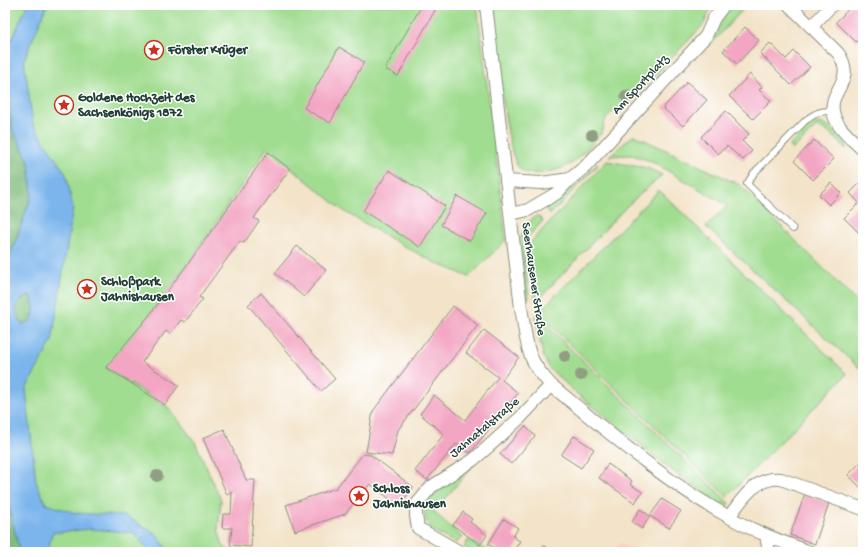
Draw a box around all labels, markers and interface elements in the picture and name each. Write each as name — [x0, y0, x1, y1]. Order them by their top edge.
place icon: Förster Krüger — [143, 39, 165, 61]
place label: Förster Krüger — [167, 43, 248, 58]
street label: Am Sportplatz — [609, 51, 673, 118]
place label: Goldene Hochzeit des Sachsenkönigs 1872 — [78, 91, 196, 121]
place icon: Goldene Hochzeit des Sachsenkönigs 1872 — [53, 94, 75, 116]
street label: Seerhausener Straße — [518, 221, 548, 337]
place label: Schloßpark Jahnishausen — [100, 275, 175, 305]
place icon: Schloßpark Jahnishausen — [76, 278, 98, 300]
street label: Jahnatalstraße — [447, 394, 523, 462]
place label: Schloss Jahnishausen — [372, 482, 447, 512]
place icon: Schloss Jahnishausen — [348, 485, 370, 507]

